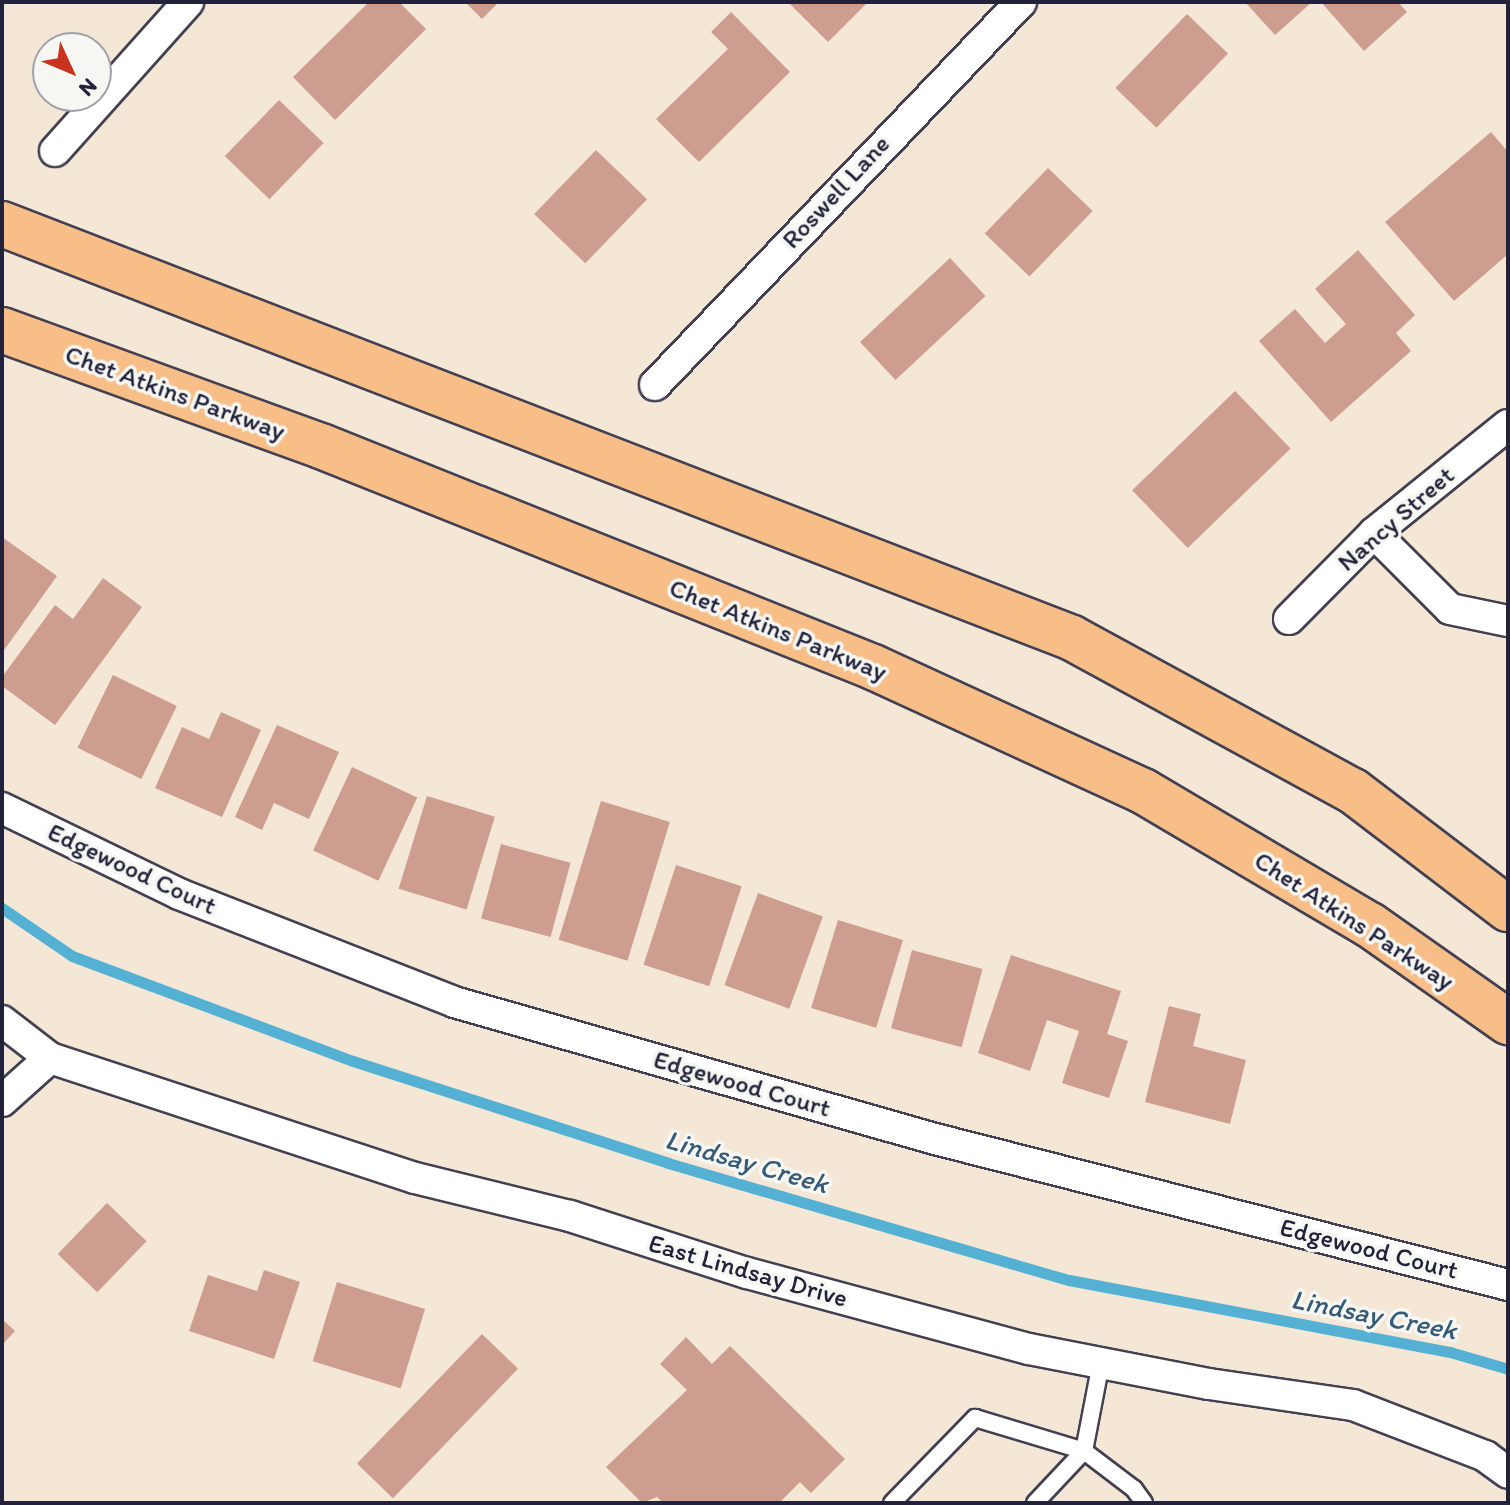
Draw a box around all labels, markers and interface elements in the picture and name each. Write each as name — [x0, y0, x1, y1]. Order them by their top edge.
north arrow — [32, 32, 112, 112]
text: N — [73, 73, 103, 102]
street label: Roswell Lane — [775, 128, 897, 256]
street label: Chet Atkins Parkway — [61, 339, 289, 447]
street label: Nancy Street — [1331, 460, 1461, 578]
street label: Chet Atkins Parkway — [665, 572, 891, 688]
street label: Edgewood Court — [43, 816, 221, 922]
street label: Chet Atkins Parkway — [1249, 845, 1459, 997]
street label: Edgewood Court — [650, 1044, 834, 1124]
water label: Lindsay Creek — [662, 1122, 832, 1200]
street label: Edgewood Court — [1276, 1212, 1462, 1286]
street label: East Lindsay Drive — [645, 1228, 851, 1314]
water label: Lindsay Creek — [1288, 1282, 1460, 1346]

